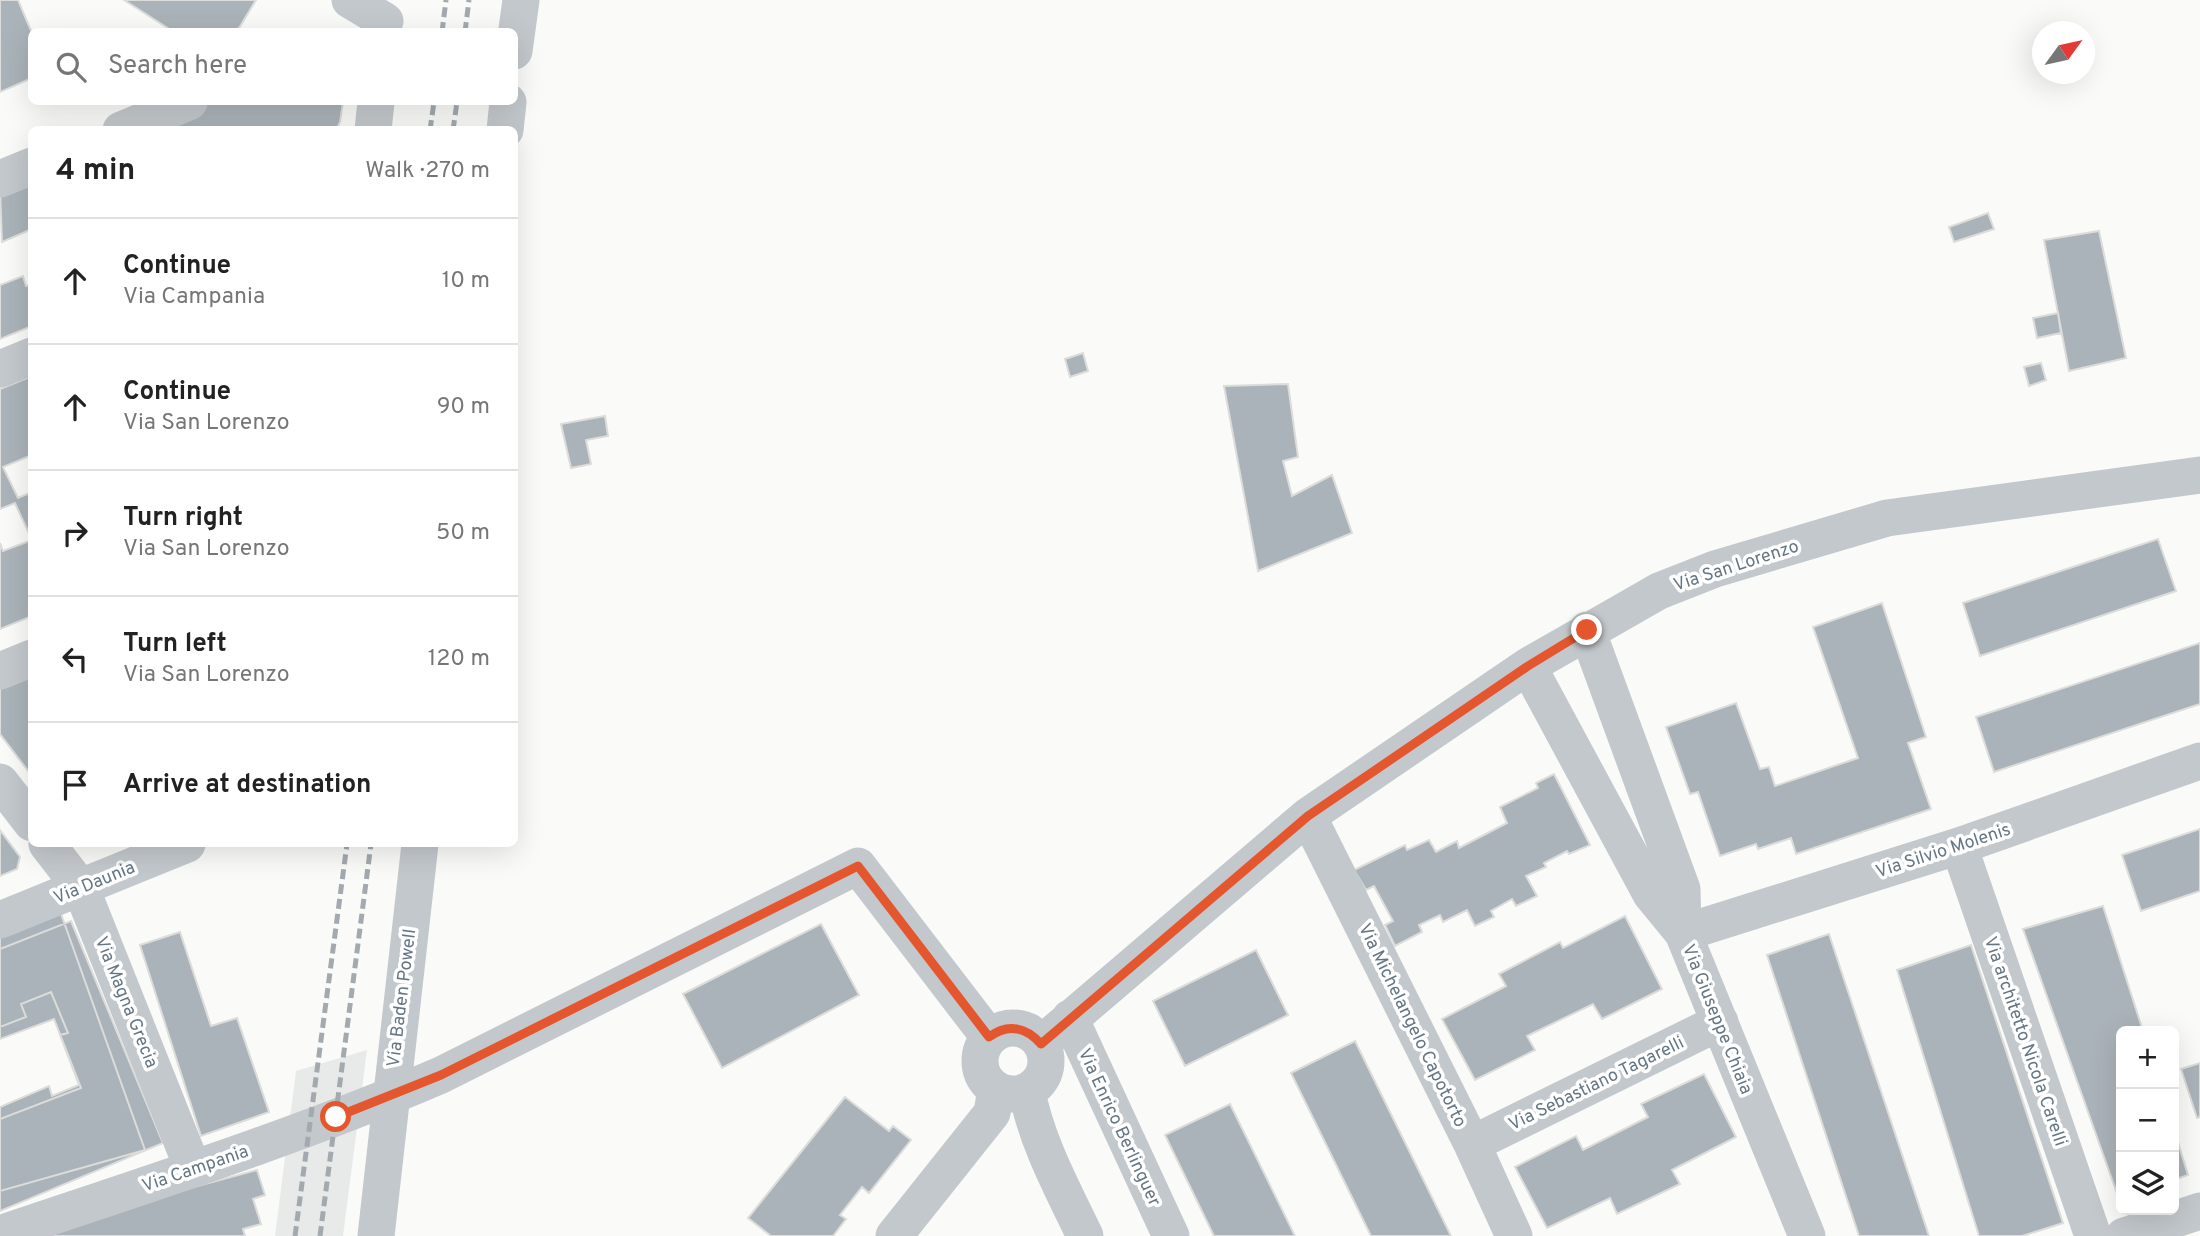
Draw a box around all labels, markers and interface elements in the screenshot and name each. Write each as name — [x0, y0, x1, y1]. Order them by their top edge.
north arrow — [2032, 21, 2095, 84]
search box — [28, 28, 518, 105]
icon: search — [52, 48, 90, 86]
text: Search here — [108, 50, 247, 83]
text: 4 min — [56, 153, 135, 190]
text: Walk · 270 m — [365, 157, 490, 186]
text: Continue — [123, 250, 231, 283]
icon: ahead — [56, 262, 94, 300]
text: 10 m — [442, 267, 490, 296]
text: Via Campania — [123, 283, 265, 312]
text: Continue — [123, 376, 231, 409]
icon: ahead — [56, 388, 94, 426]
text: 90 m — [437, 393, 490, 422]
text: Via San Lorenzo — [123, 409, 290, 438]
text: Turn right — [123, 502, 243, 535]
icon: right — [56, 514, 94, 552]
text: 50 m — [436, 519, 490, 548]
text: Via San Lorenzo — [123, 535, 290, 564]
street label: Via San Lorenzo — [1671, 535, 1802, 598]
route end — [1571, 614, 1602, 645]
text: Turn left — [123, 628, 227, 661]
icon: left — [56, 640, 94, 678]
text: 120 m — [428, 645, 490, 674]
text: Via San Lorenzo — [123, 661, 290, 690]
icon: arrive — [56, 766, 94, 804]
text: Arrive at destination — [123, 769, 371, 802]
street label: Via Silvio Molenis — [1873, 819, 2014, 884]
street label: Via Daunia — [50, 857, 139, 910]
street label: Via Michelangelo Capotorto — [1352, 920, 1471, 1131]
street label: Via Baden Powell — [383, 928, 422, 1069]
street label: Via Magna Grecia — [89, 933, 162, 1072]
street label: Via architetto Nicola Carelli — [1978, 934, 2071, 1149]
street label: Via Giuseppe Chiaia — [1676, 941, 1757, 1098]
map controls — [2116, 1026, 2179, 1215]
button: + — [2116, 1026, 2179, 1089]
street label: Via Sebastiano Tagarelli — [1505, 1032, 1688, 1137]
street label: Via Enrico Berlinguer — [1072, 1045, 1165, 1210]
button: − — [2116, 1089, 2179, 1152]
route start — [320, 1101, 351, 1132]
street label: Via Campania — [139, 1140, 252, 1198]
button: layers — [2116, 1152, 2179, 1215]

